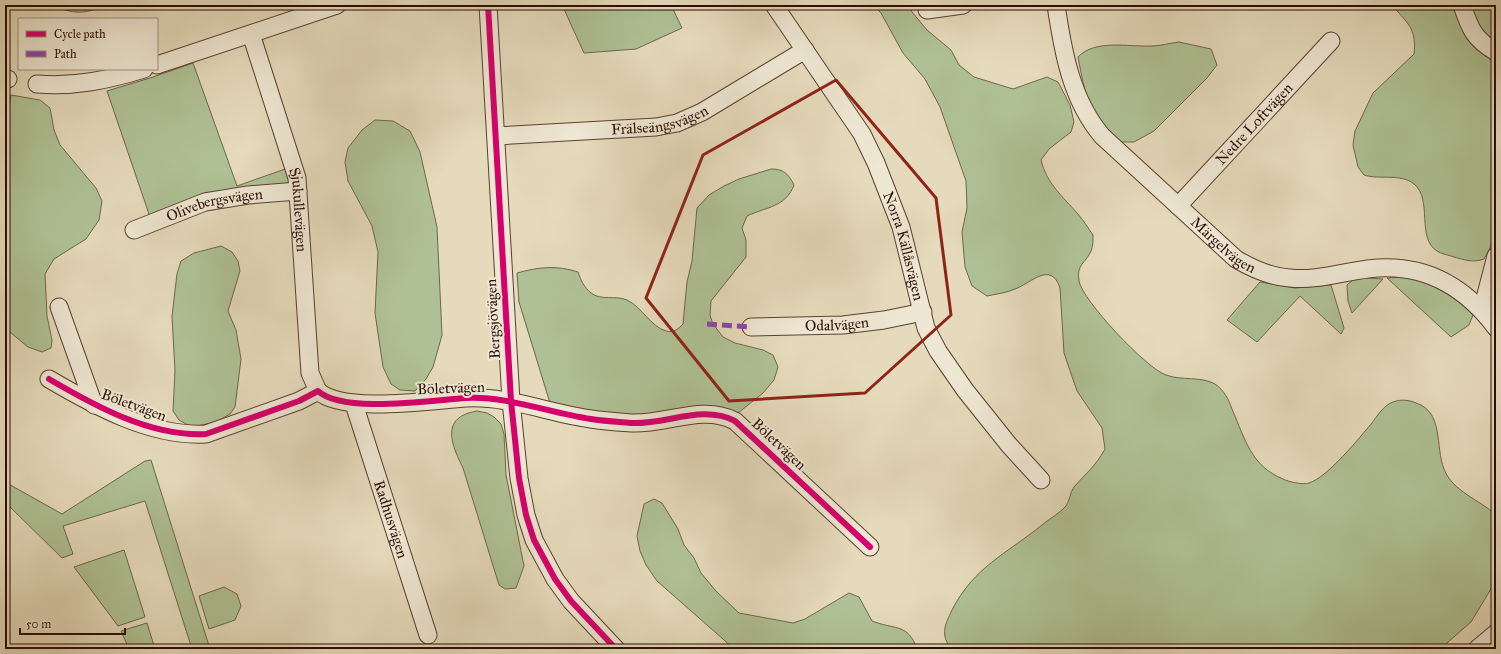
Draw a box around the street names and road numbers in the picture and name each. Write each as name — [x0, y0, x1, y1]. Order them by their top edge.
street label: Nedre Loftvägen — [1212, 79, 1297, 169]
street label: Frälseängsvägen — [611, 101, 711, 139]
street label: Sjukullevägen — [285, 165, 311, 252]
street label: Olivebergsvägen — [164, 185, 263, 225]
street label: Norra Källåsvägen — [879, 189, 928, 302]
street label: Märgelvägen — [1187, 213, 1259, 277]
street label: Bergsjövägen — [482, 278, 504, 360]
street label: Odalvägen — [805, 313, 870, 335]
street label: Böletvägen — [417, 378, 485, 398]
street label: Böletvägen — [99, 385, 169, 425]
street label: Böletvägen — [748, 414, 810, 474]
street label: Radhusvägen — [370, 478, 412, 561]

